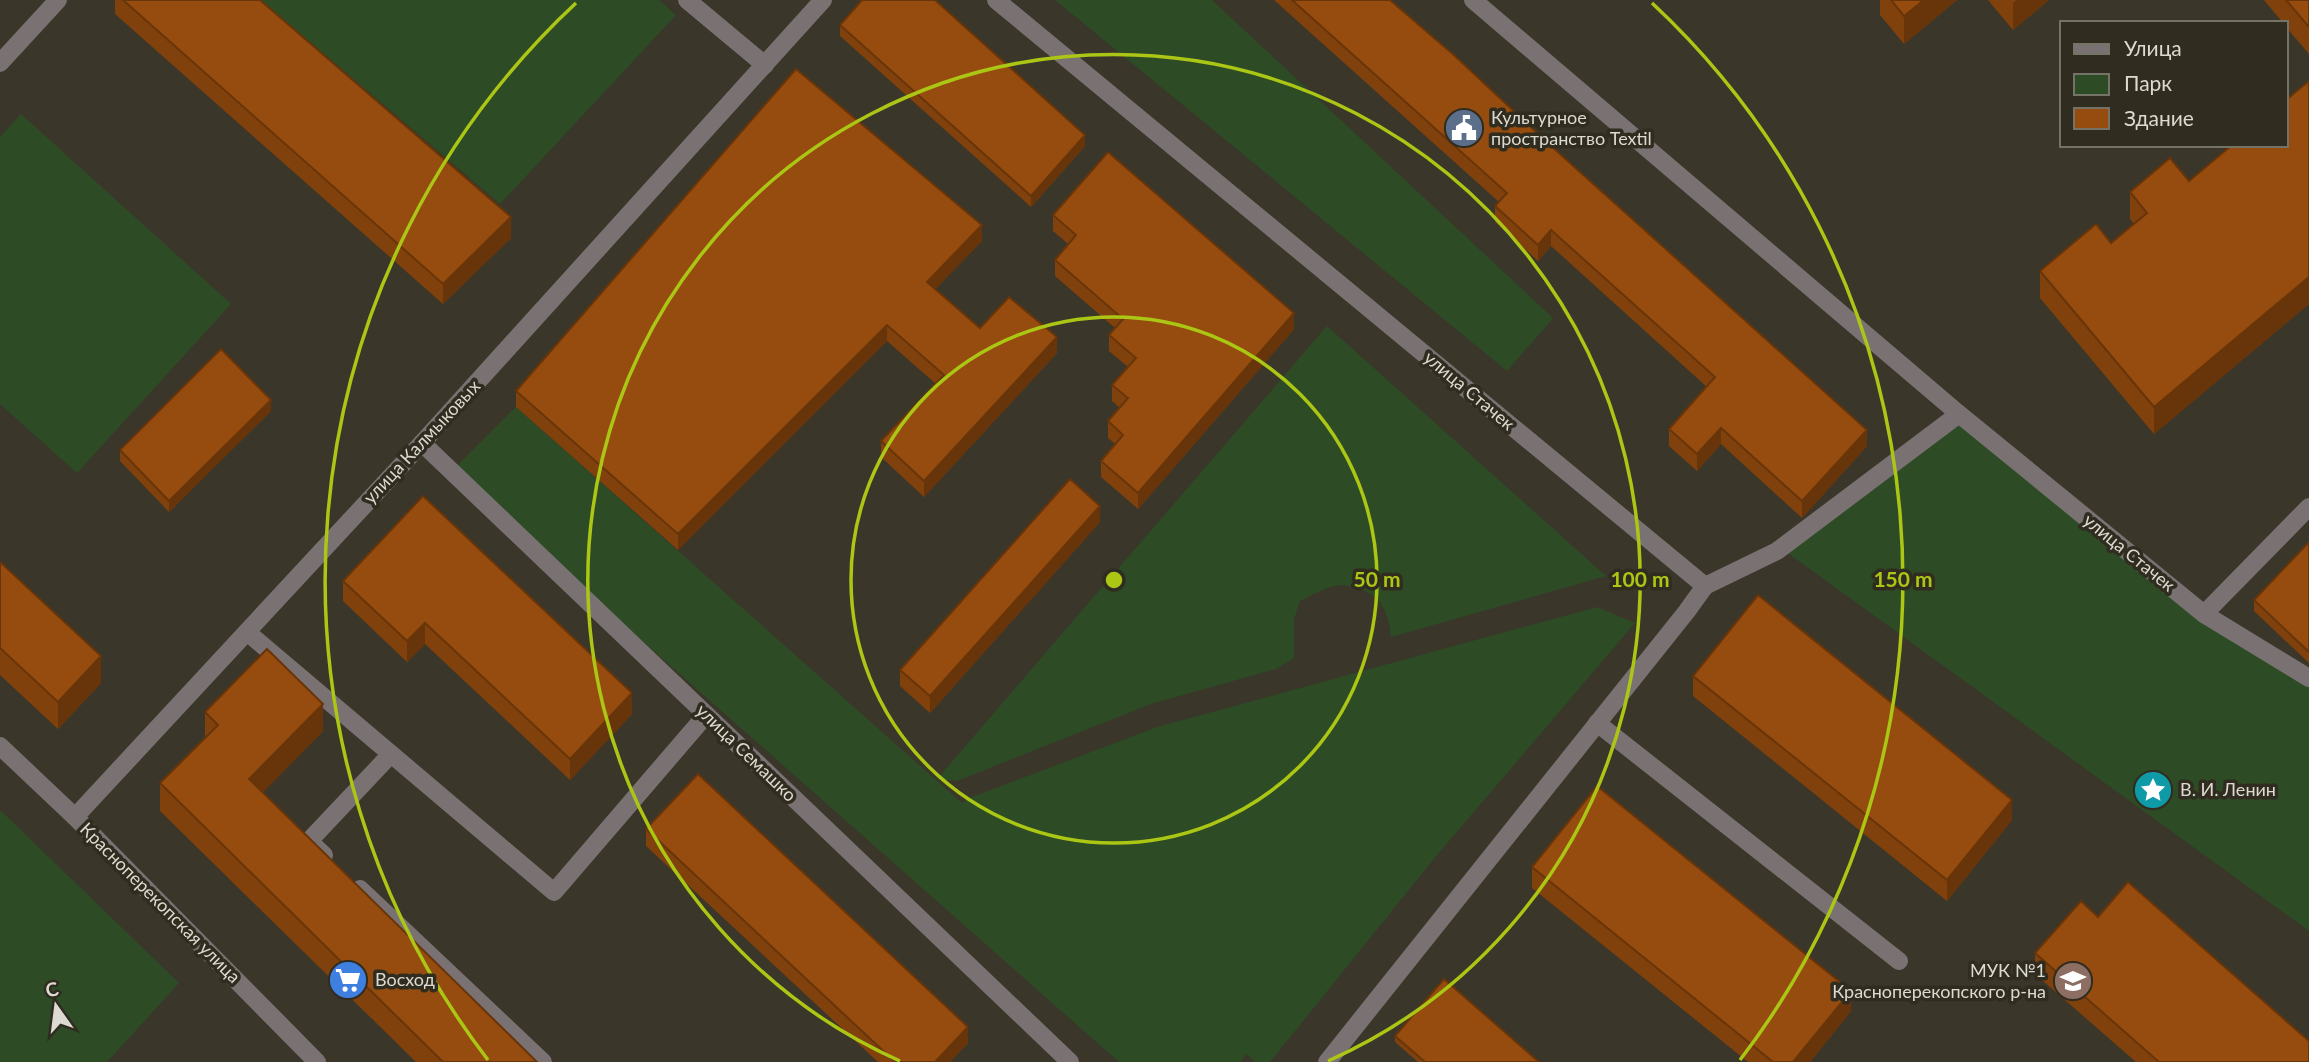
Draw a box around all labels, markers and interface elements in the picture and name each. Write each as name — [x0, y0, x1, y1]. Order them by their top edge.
legend — [2060, 21, 2288, 147]
text: Улица — [2124, 35, 2182, 60]
text: Парк — [2124, 70, 2172, 95]
text: Здание — [2124, 105, 2194, 130]
place label: Культурное пространство Textil — [1491, 106, 1652, 149]
public building icon: Культурное пространство Textil — [1443, 107, 1485, 149]
street label: улица Стачек — [1420, 346, 1520, 435]
street label: улица Калмыковых — [358, 375, 484, 508]
street label: улица Стачек — [2079, 509, 2180, 596]
text: 50 m — [1353, 566, 1401, 591]
text: 100 m — [1610, 566, 1670, 591]
text: 150 m — [1873, 566, 1933, 591]
centre of rings — [1102, 568, 1126, 592]
street label: улица Семашко — [692, 699, 801, 806]
place icon: В. И. Ленин — [2132, 769, 2174, 811]
place label: В. И. Ленин — [2180, 778, 2276, 800]
street label: Красноперекопская улица — [76, 817, 246, 987]
supermarket icon: Восход — [327, 959, 369, 1001]
place label: МУК №1 Красноперекопского р-на — [1832, 959, 2046, 1002]
school or university icon: МУК №1 Красноперекопского р-на — [2052, 960, 2094, 1002]
place label: Восход — [375, 968, 435, 990]
north arrow — [21, 971, 91, 1041]
text: С — [43, 976, 61, 1002]

